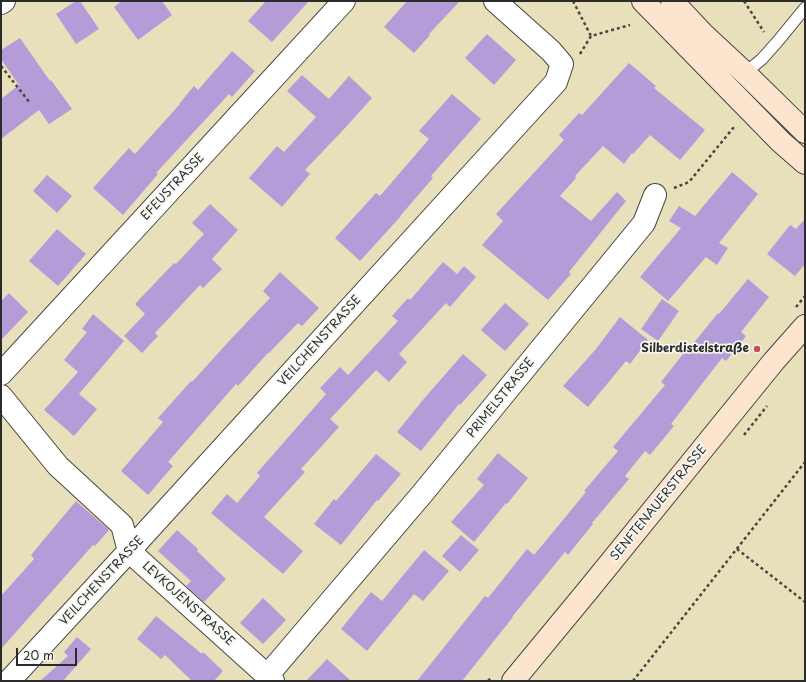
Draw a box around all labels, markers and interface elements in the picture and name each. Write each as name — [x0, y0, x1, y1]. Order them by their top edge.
street label: EFEUSTRASSE — [138, 151, 208, 223]
street label: VEILCHENSTRASSE — [276, 293, 364, 389]
place label: Silberdistelstraße — [641, 342, 749, 356]
marker: Silberdistelstraße — [752, 344, 762, 354]
street label: PRIMELSTRASSE — [464, 355, 538, 441]
street label: SENFTENAUERSTRASSE — [608, 442, 710, 564]
street label: VEILCHENSTRASSE — [57, 533, 147, 629]
street label: LEVKOJENSTRASSE — [139, 559, 237, 649]
scale bar — [18, 640, 79, 666]
text: 20 m — [23, 646, 54, 664]

